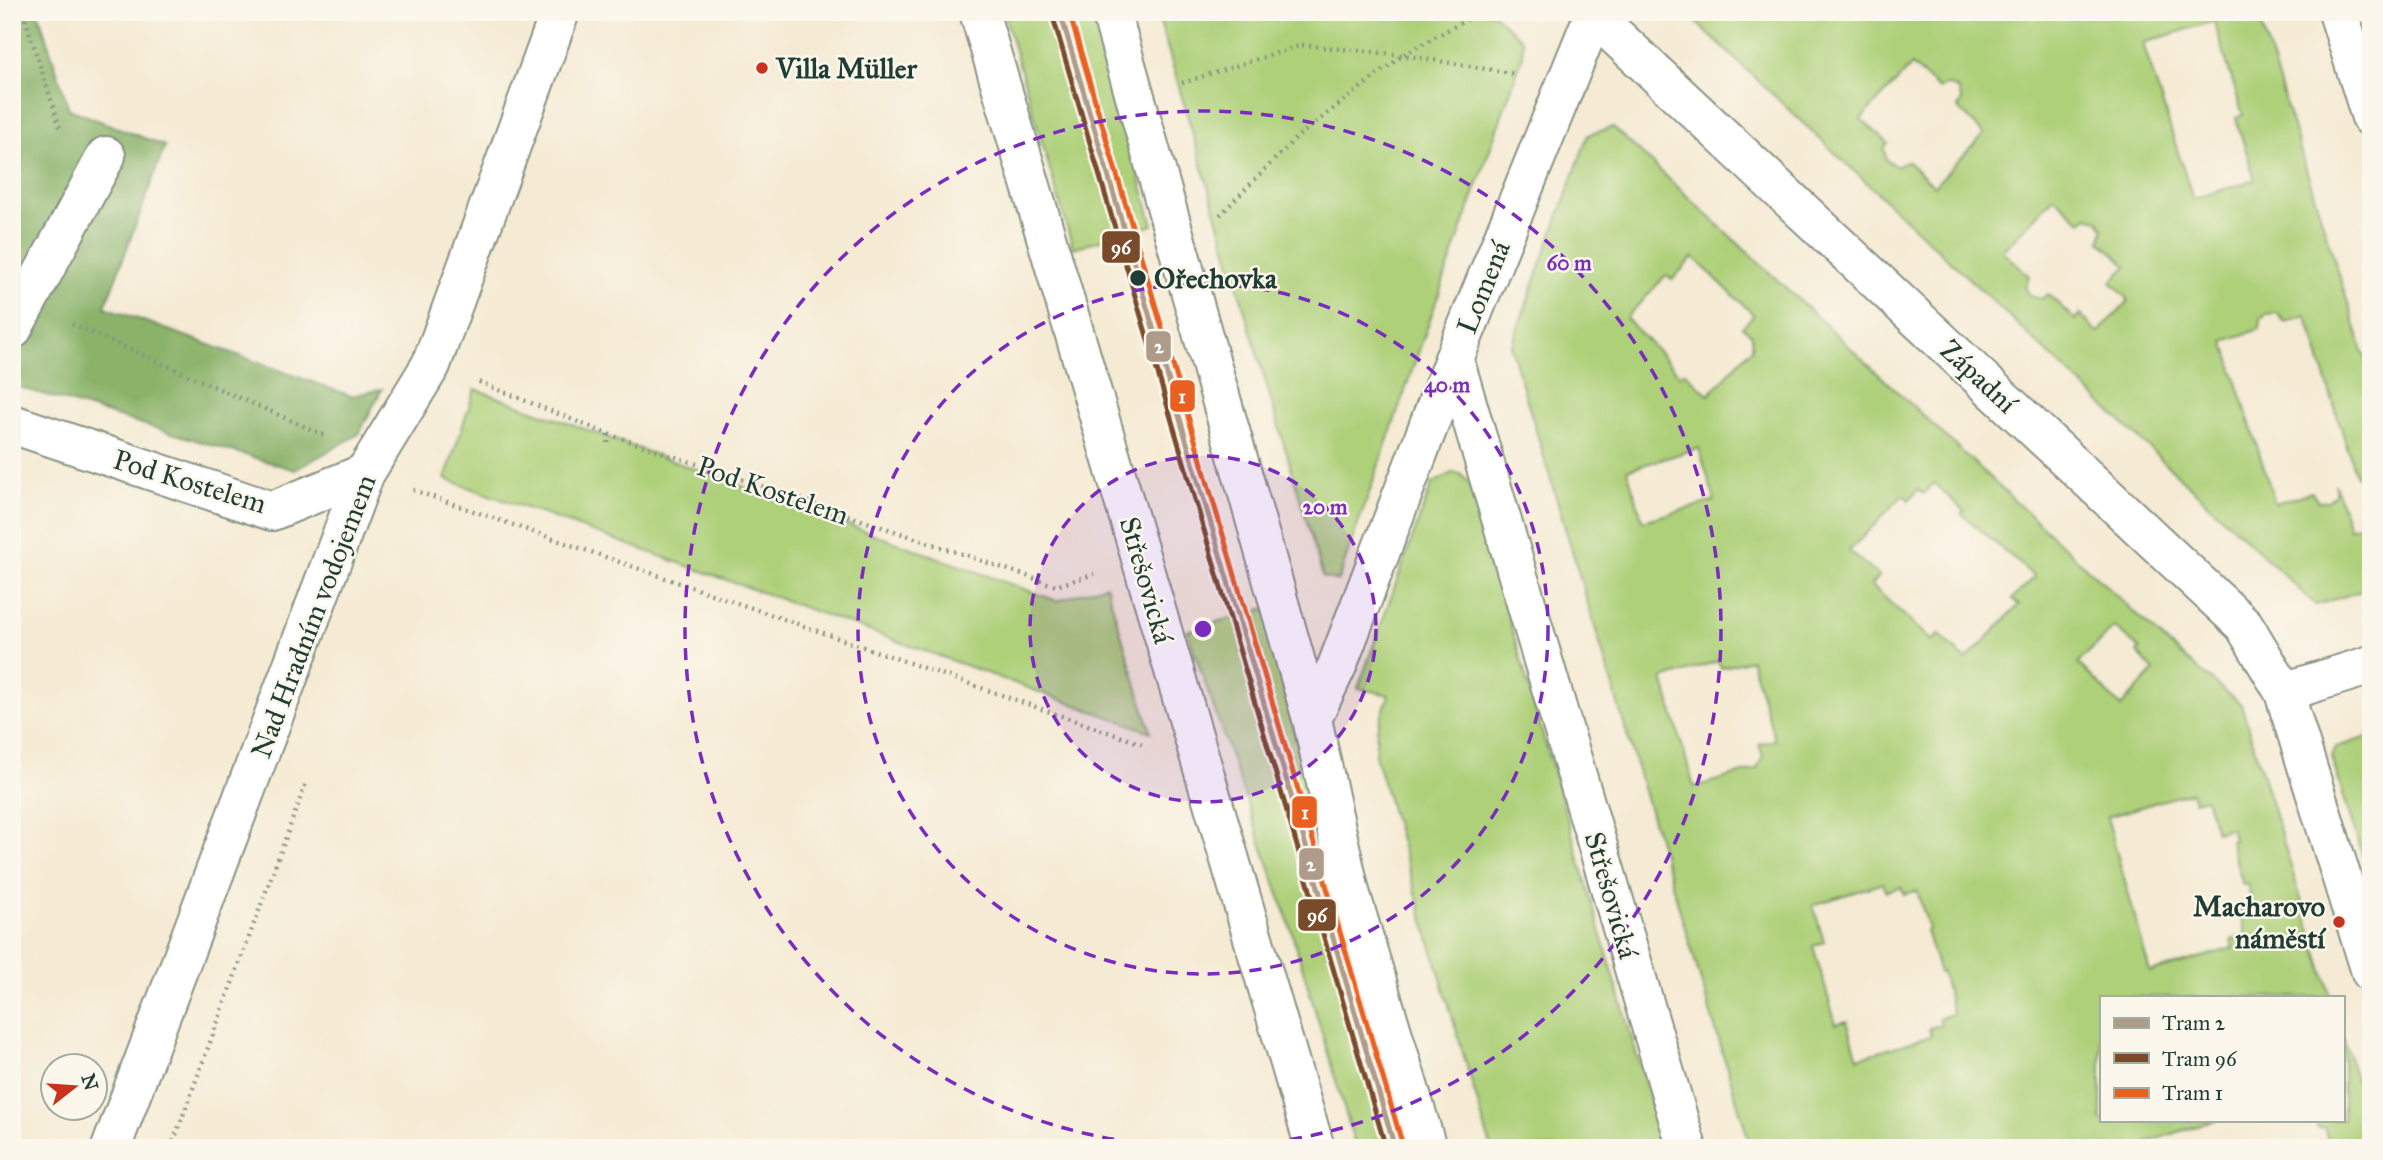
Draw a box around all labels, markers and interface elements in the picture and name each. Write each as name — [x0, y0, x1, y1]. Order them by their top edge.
place label: Villa Müller — [775, 51, 917, 86]
marker: Villa Müller — [754, 60, 770, 76]
line badge: 96 — [1101, 230, 1141, 264]
text: 96 — [1111, 236, 1132, 260]
street label: Lomená — [1449, 236, 1518, 339]
text: 60 m — [1546, 250, 1592, 276]
place label: Ořechovka — [1154, 261, 1278, 296]
marker: Ořechovka — [1128, 268, 1148, 288]
line badge: 2 — [1145, 330, 1172, 363]
street label: Západní — [1933, 332, 2025, 421]
text: 2 — [1154, 335, 1164, 358]
text: 40 m — [1424, 372, 1470, 398]
line badge: 1 — [1169, 379, 1196, 413]
text: 1 — [1178, 385, 1186, 408]
street label: Pod Kostelem — [109, 442, 271, 521]
street label: Pod Kostelem — [692, 448, 853, 533]
street label: Nad Hradním vodojemem — [243, 469, 384, 763]
text: 20 m — [1303, 494, 1348, 520]
street label: Střešovická — [1112, 513, 1181, 648]
centre of rings — [1191, 617, 1215, 641]
line badge: 1 — [1291, 795, 1318, 829]
text: 1 — [1301, 801, 1309, 824]
street label: Střešovická — [1577, 828, 1646, 963]
line badge: 2 — [1298, 847, 1325, 881]
text: 2 — [1306, 853, 1316, 876]
place label: Macharovo náměstí — [2193, 889, 2327, 956]
line badge: 96 — [1297, 898, 1337, 932]
text: 96 — [1307, 904, 1328, 928]
marker: Macharovo náměstí — [2331, 914, 2347, 930]
legend — [2100, 996, 2344, 1122]
text: Tram 2 — [2162, 1010, 2226, 1036]
text: Tram 96 — [2162, 1046, 2238, 1072]
north arrow — [38, 1052, 108, 1122]
text: N — [76, 1071, 103, 1093]
text: Tram 1 — [2162, 1080, 2223, 1106]

